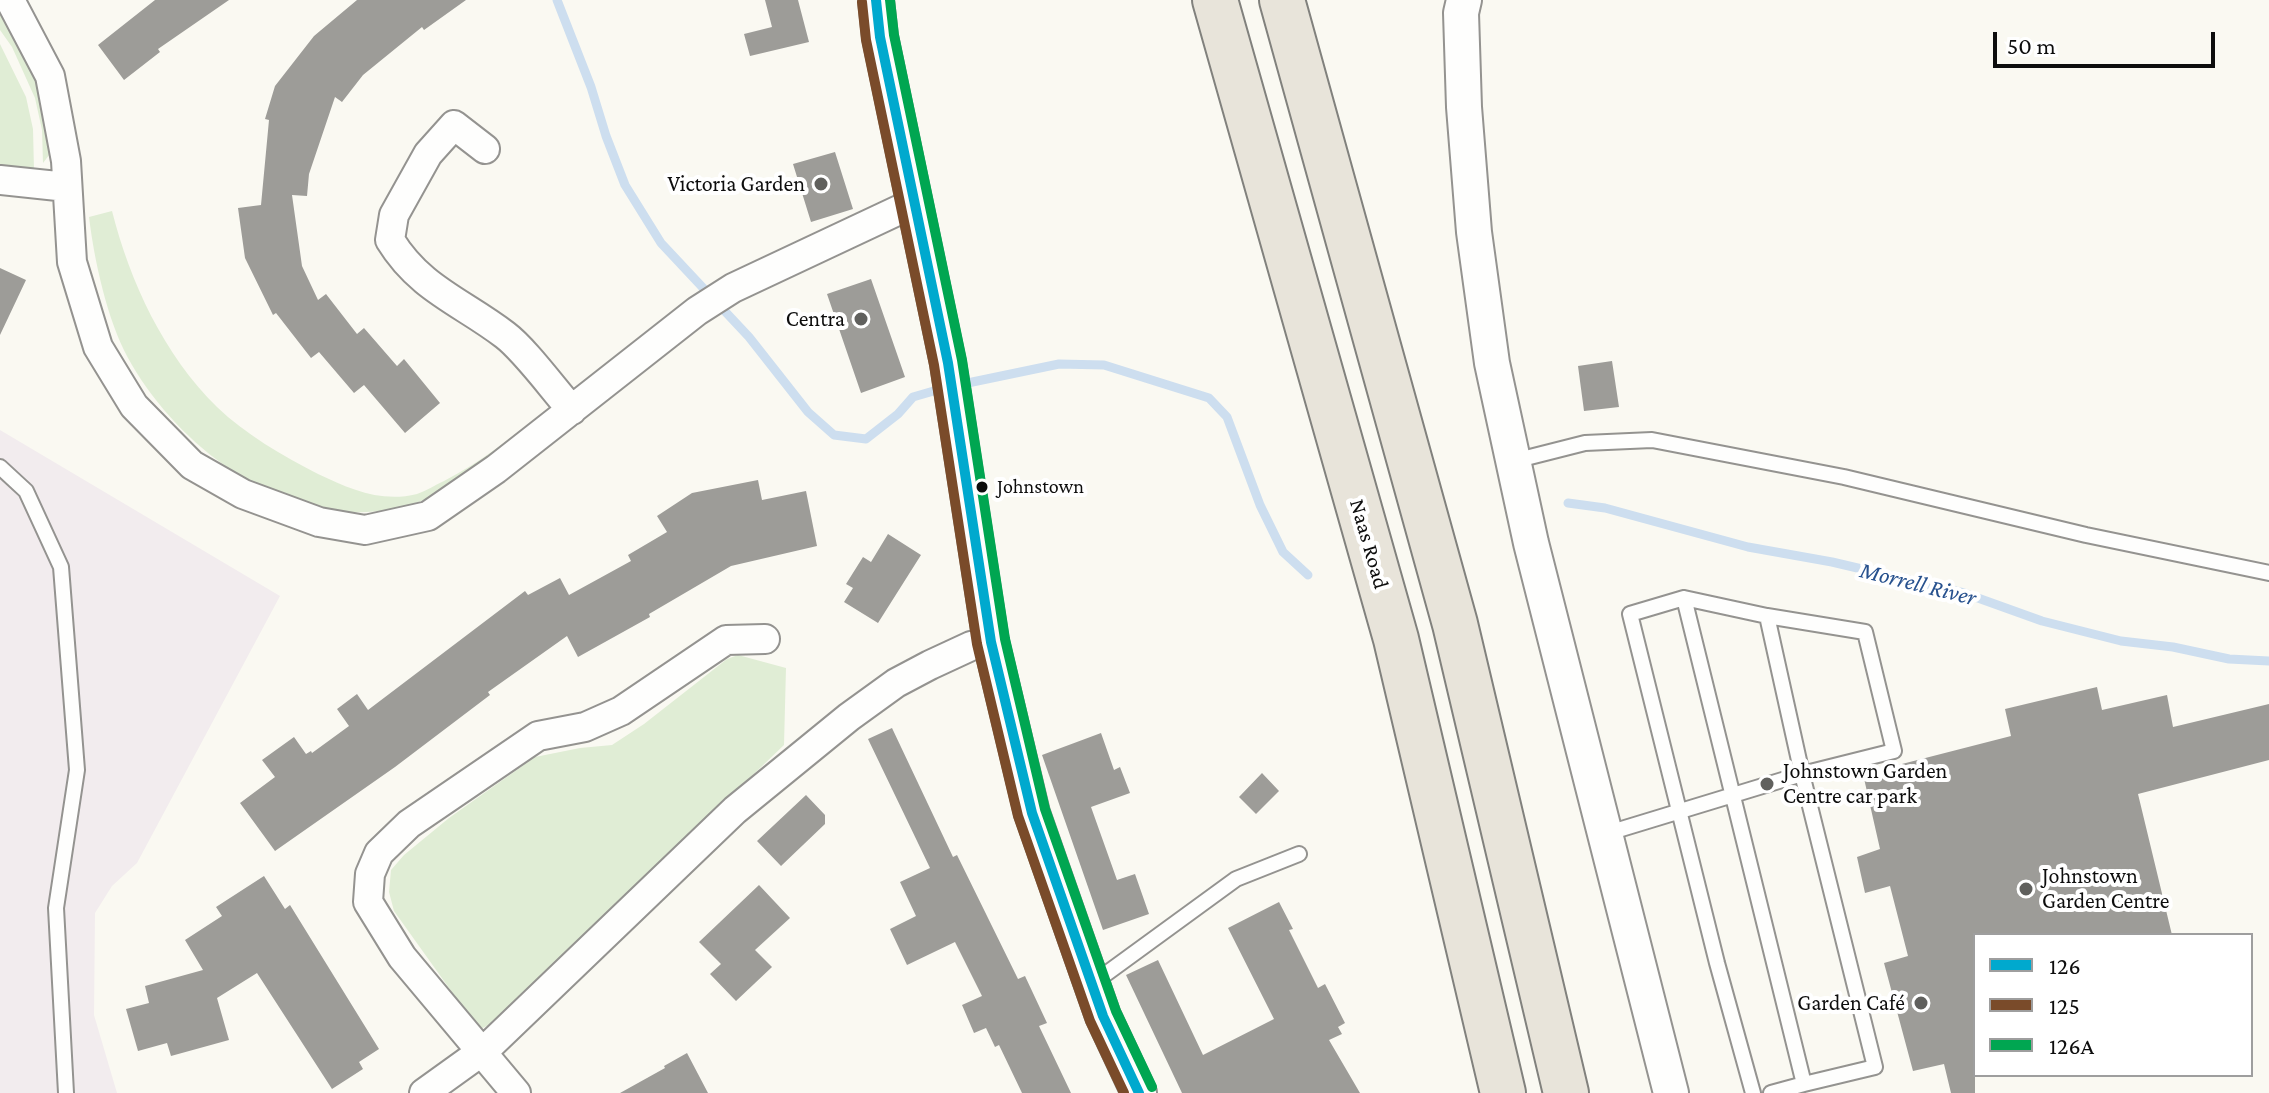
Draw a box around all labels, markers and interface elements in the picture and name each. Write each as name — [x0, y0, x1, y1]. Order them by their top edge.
scale bar — [1997, 16, 2219, 66]
text: 50 m — [2007, 32, 2056, 59]
place label: Victoria Garden — [667, 171, 805, 197]
marker: Victoria Garden — [812, 175, 830, 193]
place label: Centra — [786, 306, 845, 332]
marker: Centra — [852, 310, 870, 328]
place label: Johnstown — [997, 475, 1084, 499]
marker: Johnstown — [974, 479, 990, 495]
street label: Naas Road — [1344, 496, 1394, 592]
water label: Morrell River — [1857, 556, 1979, 612]
place label: Johnstown Garden Centre car park — [1783, 758, 1947, 810]
marker: Johnstown Garden Centre car park — [1758, 775, 1776, 793]
place label: Johnstown Garden Centre — [2042, 863, 2169, 914]
marker: Johnstown Garden Centre — [2017, 880, 2035, 898]
legend — [1973, 933, 2253, 1077]
text: 126 — [2049, 952, 2081, 979]
place label: Garden Café — [1797, 990, 1905, 1016]
text: 125 — [2049, 992, 2080, 1019]
marker: Garden Café — [1912, 994, 1930, 1012]
text: 126A — [2049, 1032, 2094, 1059]

